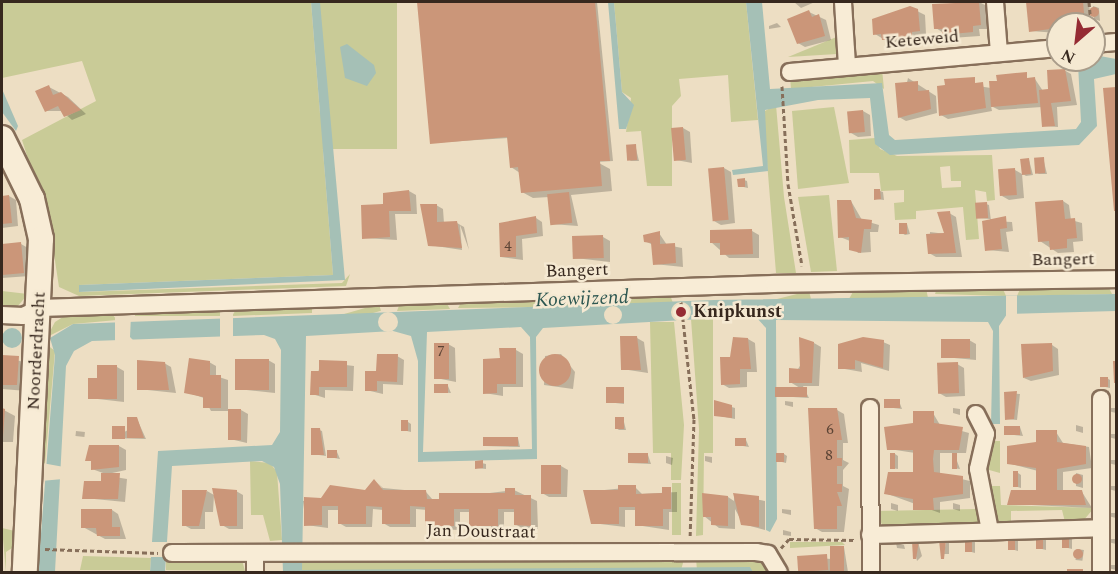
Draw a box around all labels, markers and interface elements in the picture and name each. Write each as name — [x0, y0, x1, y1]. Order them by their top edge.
north arrow — [1046, 12, 1106, 72]
street label: Keteweid — [884, 26, 960, 54]
text: N — [1057, 42, 1080, 70]
house number: 4 — [504, 238, 512, 256]
street label: Bangert — [1031, 249, 1095, 271]
street label: Bangert — [545, 259, 609, 283]
water label: Koewijzend — [535, 285, 629, 313]
street label: Noorderdracht — [23, 291, 51, 411]
place label: Knipkunst — [693, 301, 782, 323]
marker: Knipkunst — [674, 305, 688, 319]
house number: 7 — [437, 343, 445, 361]
house number: 6 — [826, 421, 834, 439]
house number: 8 — [825, 447, 833, 465]
street label: Jan Doustraat — [426, 520, 536, 544]

